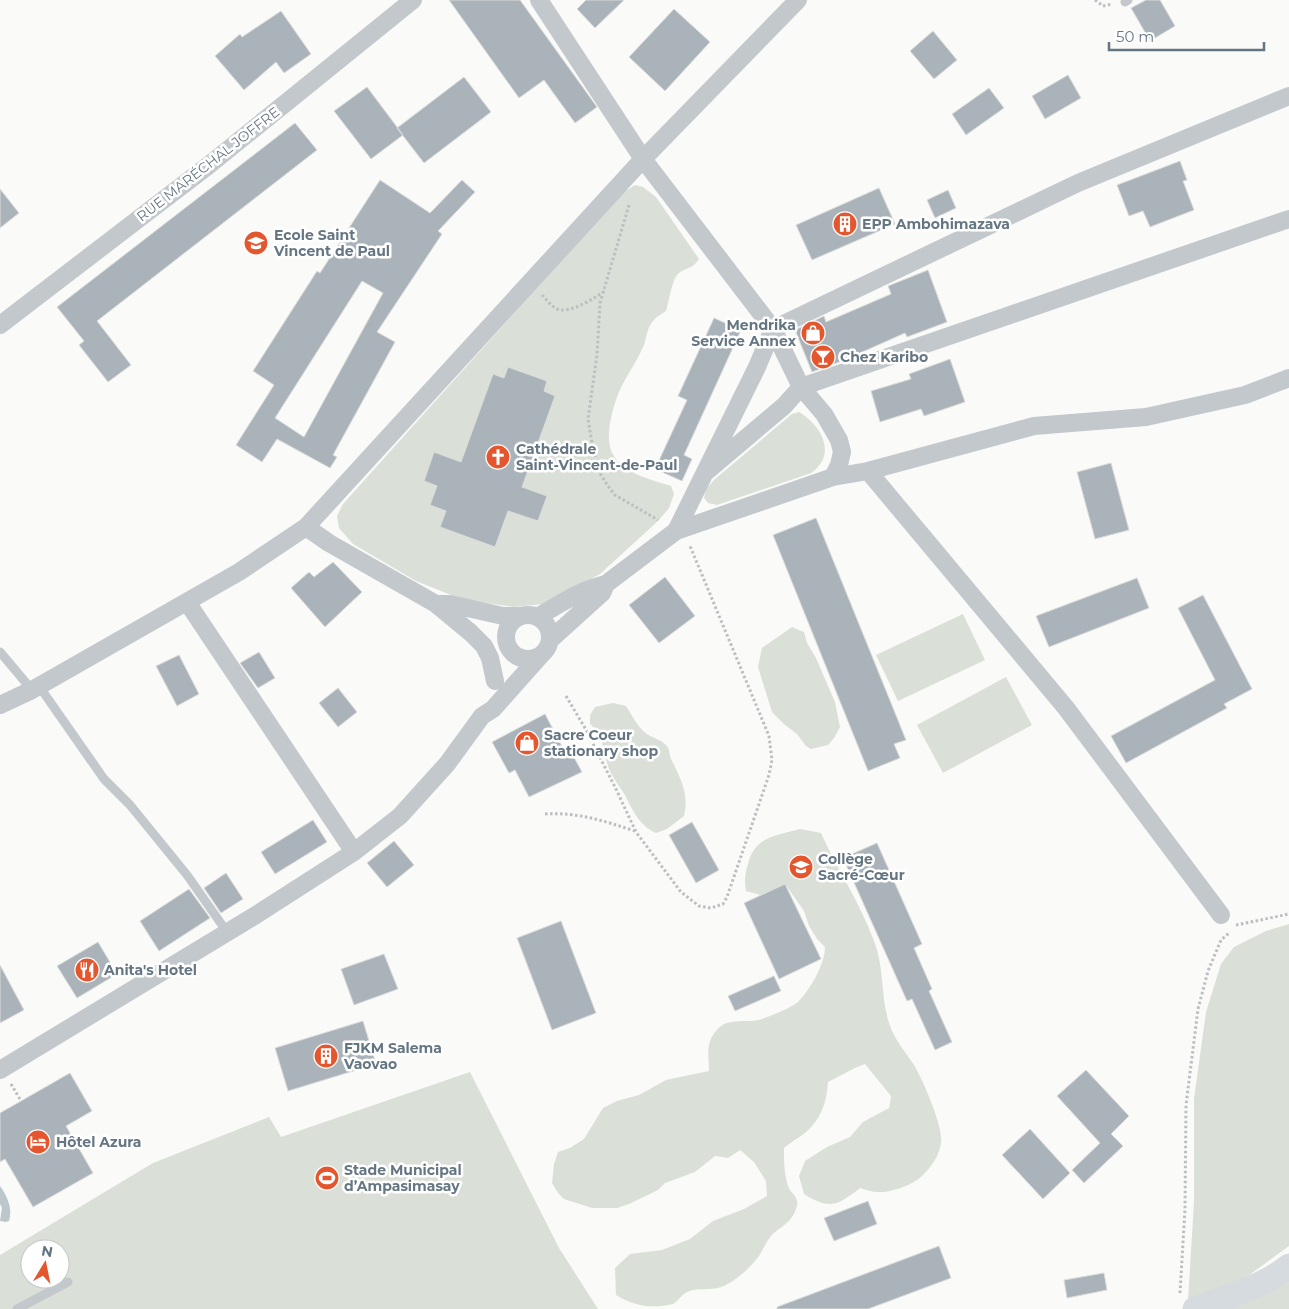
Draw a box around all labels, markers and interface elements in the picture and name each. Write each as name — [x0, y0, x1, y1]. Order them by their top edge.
scale bar — [1109, 20, 1264, 52]
text: 50 m — [1116, 27, 1154, 46]
street label: RUE MARÉCHAL JOFFRE — [133, 103, 283, 225]
building icon: EPP Ambohimazava — [832, 211, 858, 237]
place label: EPP Ambohimazava — [862, 215, 1010, 233]
place label: Ecole Saint Vincent de Paul — [273, 226, 390, 260]
school or university icon: Ecole Saint Vincent de Paul — [243, 230, 269, 256]
place label: Mendrika Service Annex — [691, 316, 797, 350]
shop icon: Mendrika Service Annex — [800, 320, 826, 346]
bar icon: Chez Karibo — [810, 344, 836, 370]
place label: Chez Karibo — [840, 348, 928, 366]
place label: Cathédrale Saint-Vincent-de-Paul — [516, 440, 678, 474]
church icon: Cathédrale Saint-Vincent-de-Paul — [485, 444, 511, 470]
place label: Sacre Coeur stationary shop — [544, 726, 658, 760]
shop icon: Sacre Coeur stationary shop — [514, 730, 540, 756]
place label: Collège Sacré-Cœur — [818, 850, 905, 884]
school or university icon: Collège Sacré-Cœur — [788, 854, 814, 880]
restaurant icon: Anita's Hotel — [74, 957, 100, 983]
place label: Anita's Hotel — [103, 961, 197, 979]
place label: FJKM Salema Vaovao — [343, 1039, 442, 1073]
building icon: FJKM Salema Vaovao — [313, 1043, 339, 1069]
hotel icon: Hôtel Azura — [25, 1129, 51, 1155]
place label: Hôtel Azura — [56, 1133, 141, 1151]
place label: Stade Municipal d’Ampasimasay — [344, 1161, 462, 1195]
sports icon: Stade Municipal d’Ampasimasay — [314, 1165, 340, 1191]
north arrow — [20, 1239, 70, 1289]
text: N — [40, 1241, 54, 1261]

